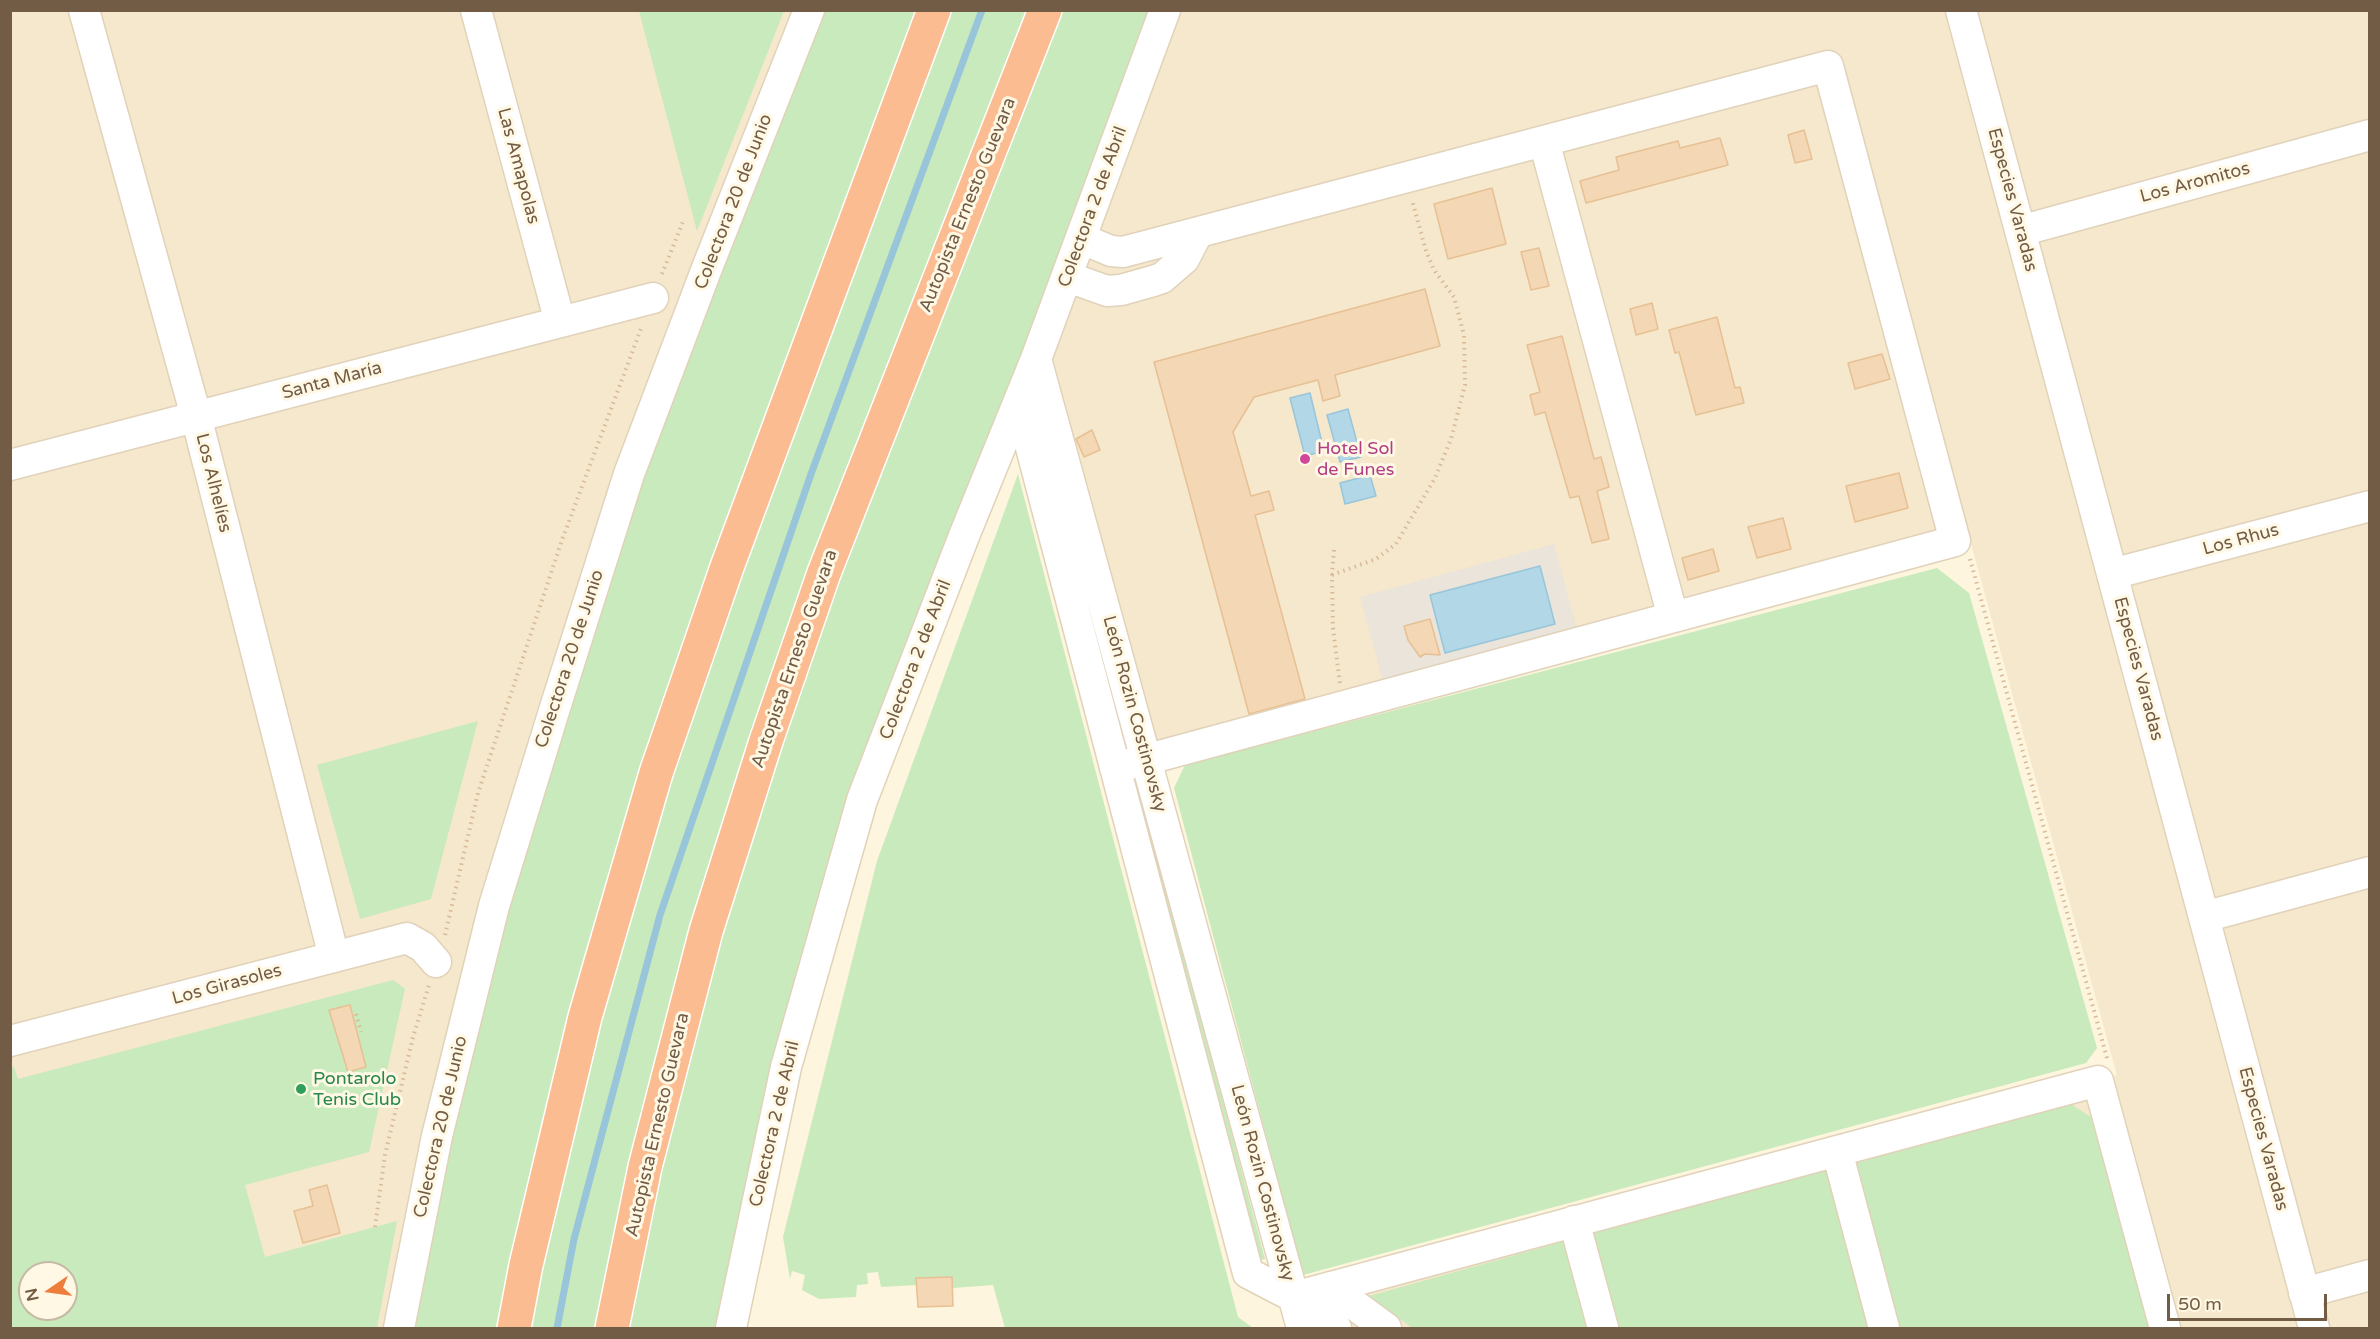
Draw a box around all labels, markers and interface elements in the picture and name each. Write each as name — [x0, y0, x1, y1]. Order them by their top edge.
street label: Autopista Ernesto Guevara — [915, 95, 1021, 315]
street label: Las Amapolas — [492, 106, 544, 226]
street label: Colectora 20 de Junio — [691, 111, 777, 293]
street label: Colectora 2 de Abril — [1054, 124, 1132, 290]
street label: Especies Varadas — [1982, 126, 2042, 274]
street label: Los Aromitos — [2138, 158, 2252, 208]
street label: Santa María — [280, 357, 384, 405]
street label: Los Alhelíes — [190, 431, 236, 535]
place label: Hotel Sol de Funes — [1317, 438, 1394, 480]
marker: Hotel Sol de Funes — [1298, 452, 1312, 466]
street label: Los Rhus — [2201, 519, 2281, 561]
street label: Autopista Ernesto Guevara — [747, 547, 843, 771]
street label: Colectora 20 de Junio — [531, 567, 609, 751]
street label: Colectora 2 de Abril — [876, 577, 956, 743]
street label: Especies Varadas — [2108, 595, 2168, 743]
street label: León Rozin Costinovsky — [1097, 613, 1171, 815]
street label: Los Girasoles — [170, 960, 284, 1010]
street label: Autopista Ernesto Guevara — [622, 1011, 694, 1239]
street label: Colectora 20 de Junio — [410, 1034, 472, 1220]
street label: Colectora 2 de Abril — [745, 1039, 805, 1209]
street label: Especies Varadas — [2233, 1065, 2293, 1213]
place label: Pontarolo Tenis Club — [313, 1068, 401, 1110]
marker: Pontarolo Tenis Club — [294, 1082, 308, 1096]
street label: León Rozin Costinovsky — [1225, 1082, 1299, 1284]
north arrow — [18, 1261, 78, 1321]
scale bar — [2170, 1282, 2330, 1320]
text: N — [21, 1286, 44, 1303]
text: 50 m — [2178, 1293, 2222, 1315]

